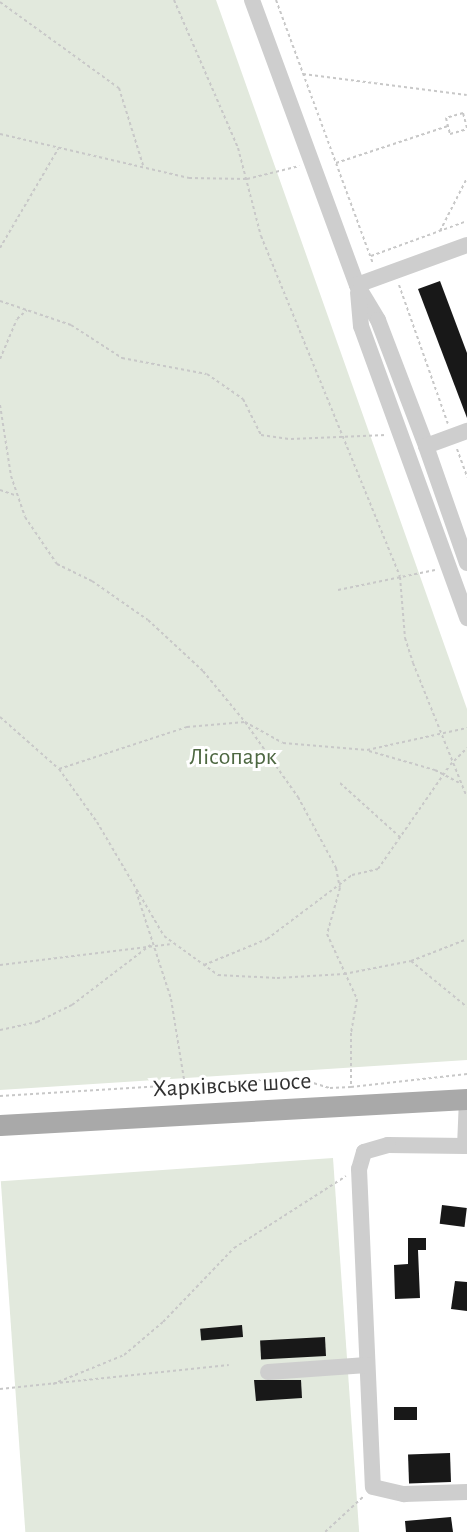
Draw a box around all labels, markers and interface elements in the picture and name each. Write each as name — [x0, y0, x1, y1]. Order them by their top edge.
park label: Лісопарк — [189, 744, 277, 772]
street label: Харківське шосе — [152, 1067, 312, 1105]

